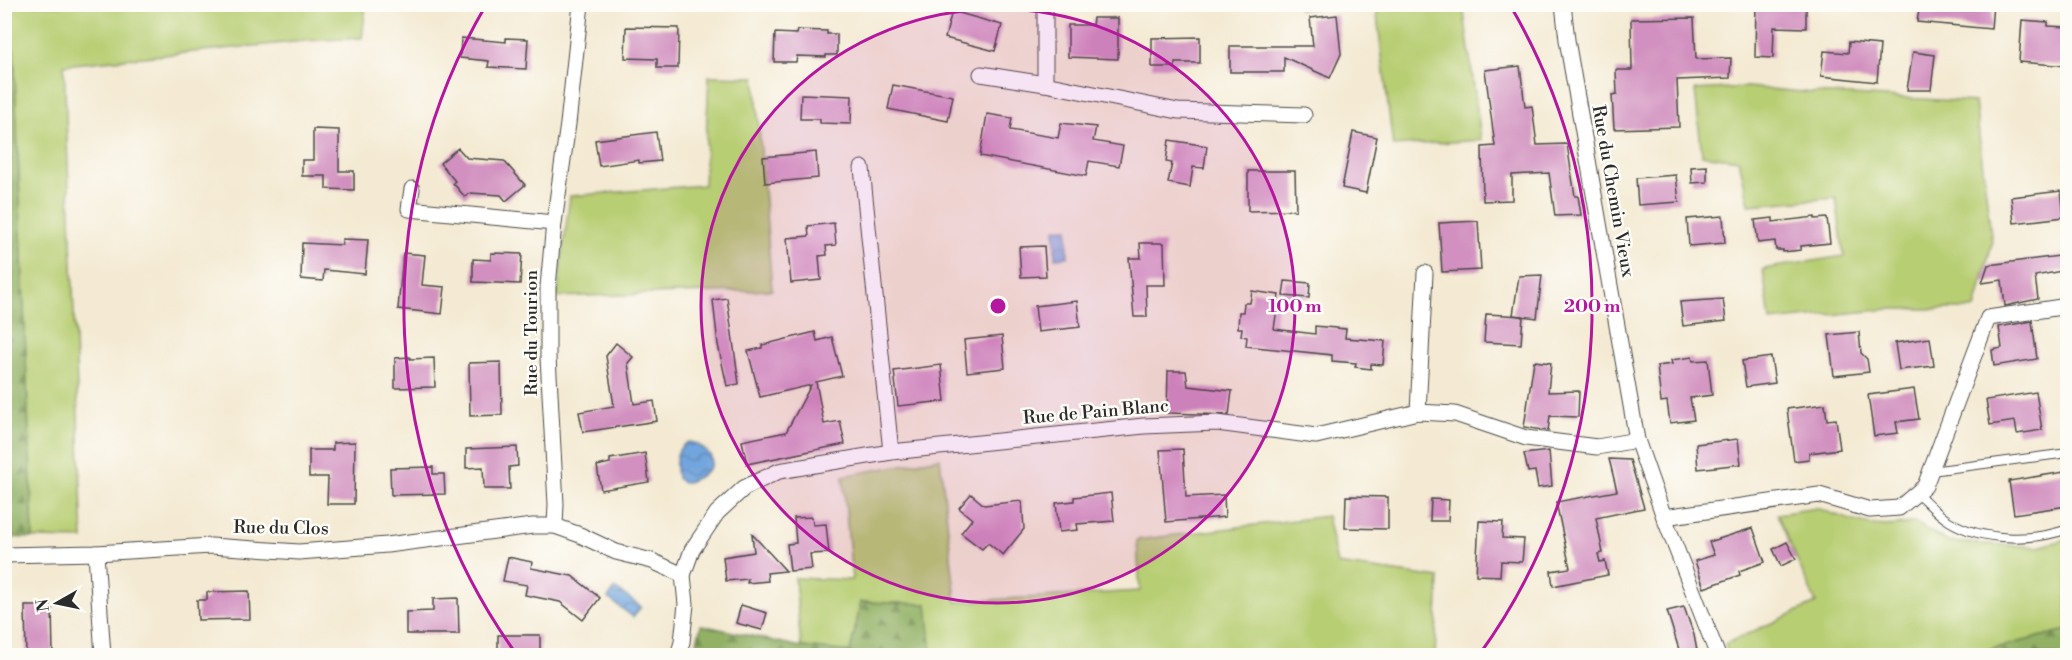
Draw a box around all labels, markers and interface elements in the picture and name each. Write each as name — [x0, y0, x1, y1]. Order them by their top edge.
street label: Rue du Chemin Vieux — [1587, 103, 1640, 280]
street label: Rue du Tourion — [520, 270, 543, 396]
text: 100 m — [1268, 295, 1322, 318]
text: 200 m — [1564, 295, 1621, 318]
centre of rings — [988, 296, 1008, 316]
street label: Rue de Pain Blanc — [1022, 394, 1170, 430]
street label: Rue du Clos — [233, 516, 329, 540]
north arrow — [27, 573, 87, 633]
text: N — [32, 597, 54, 613]

